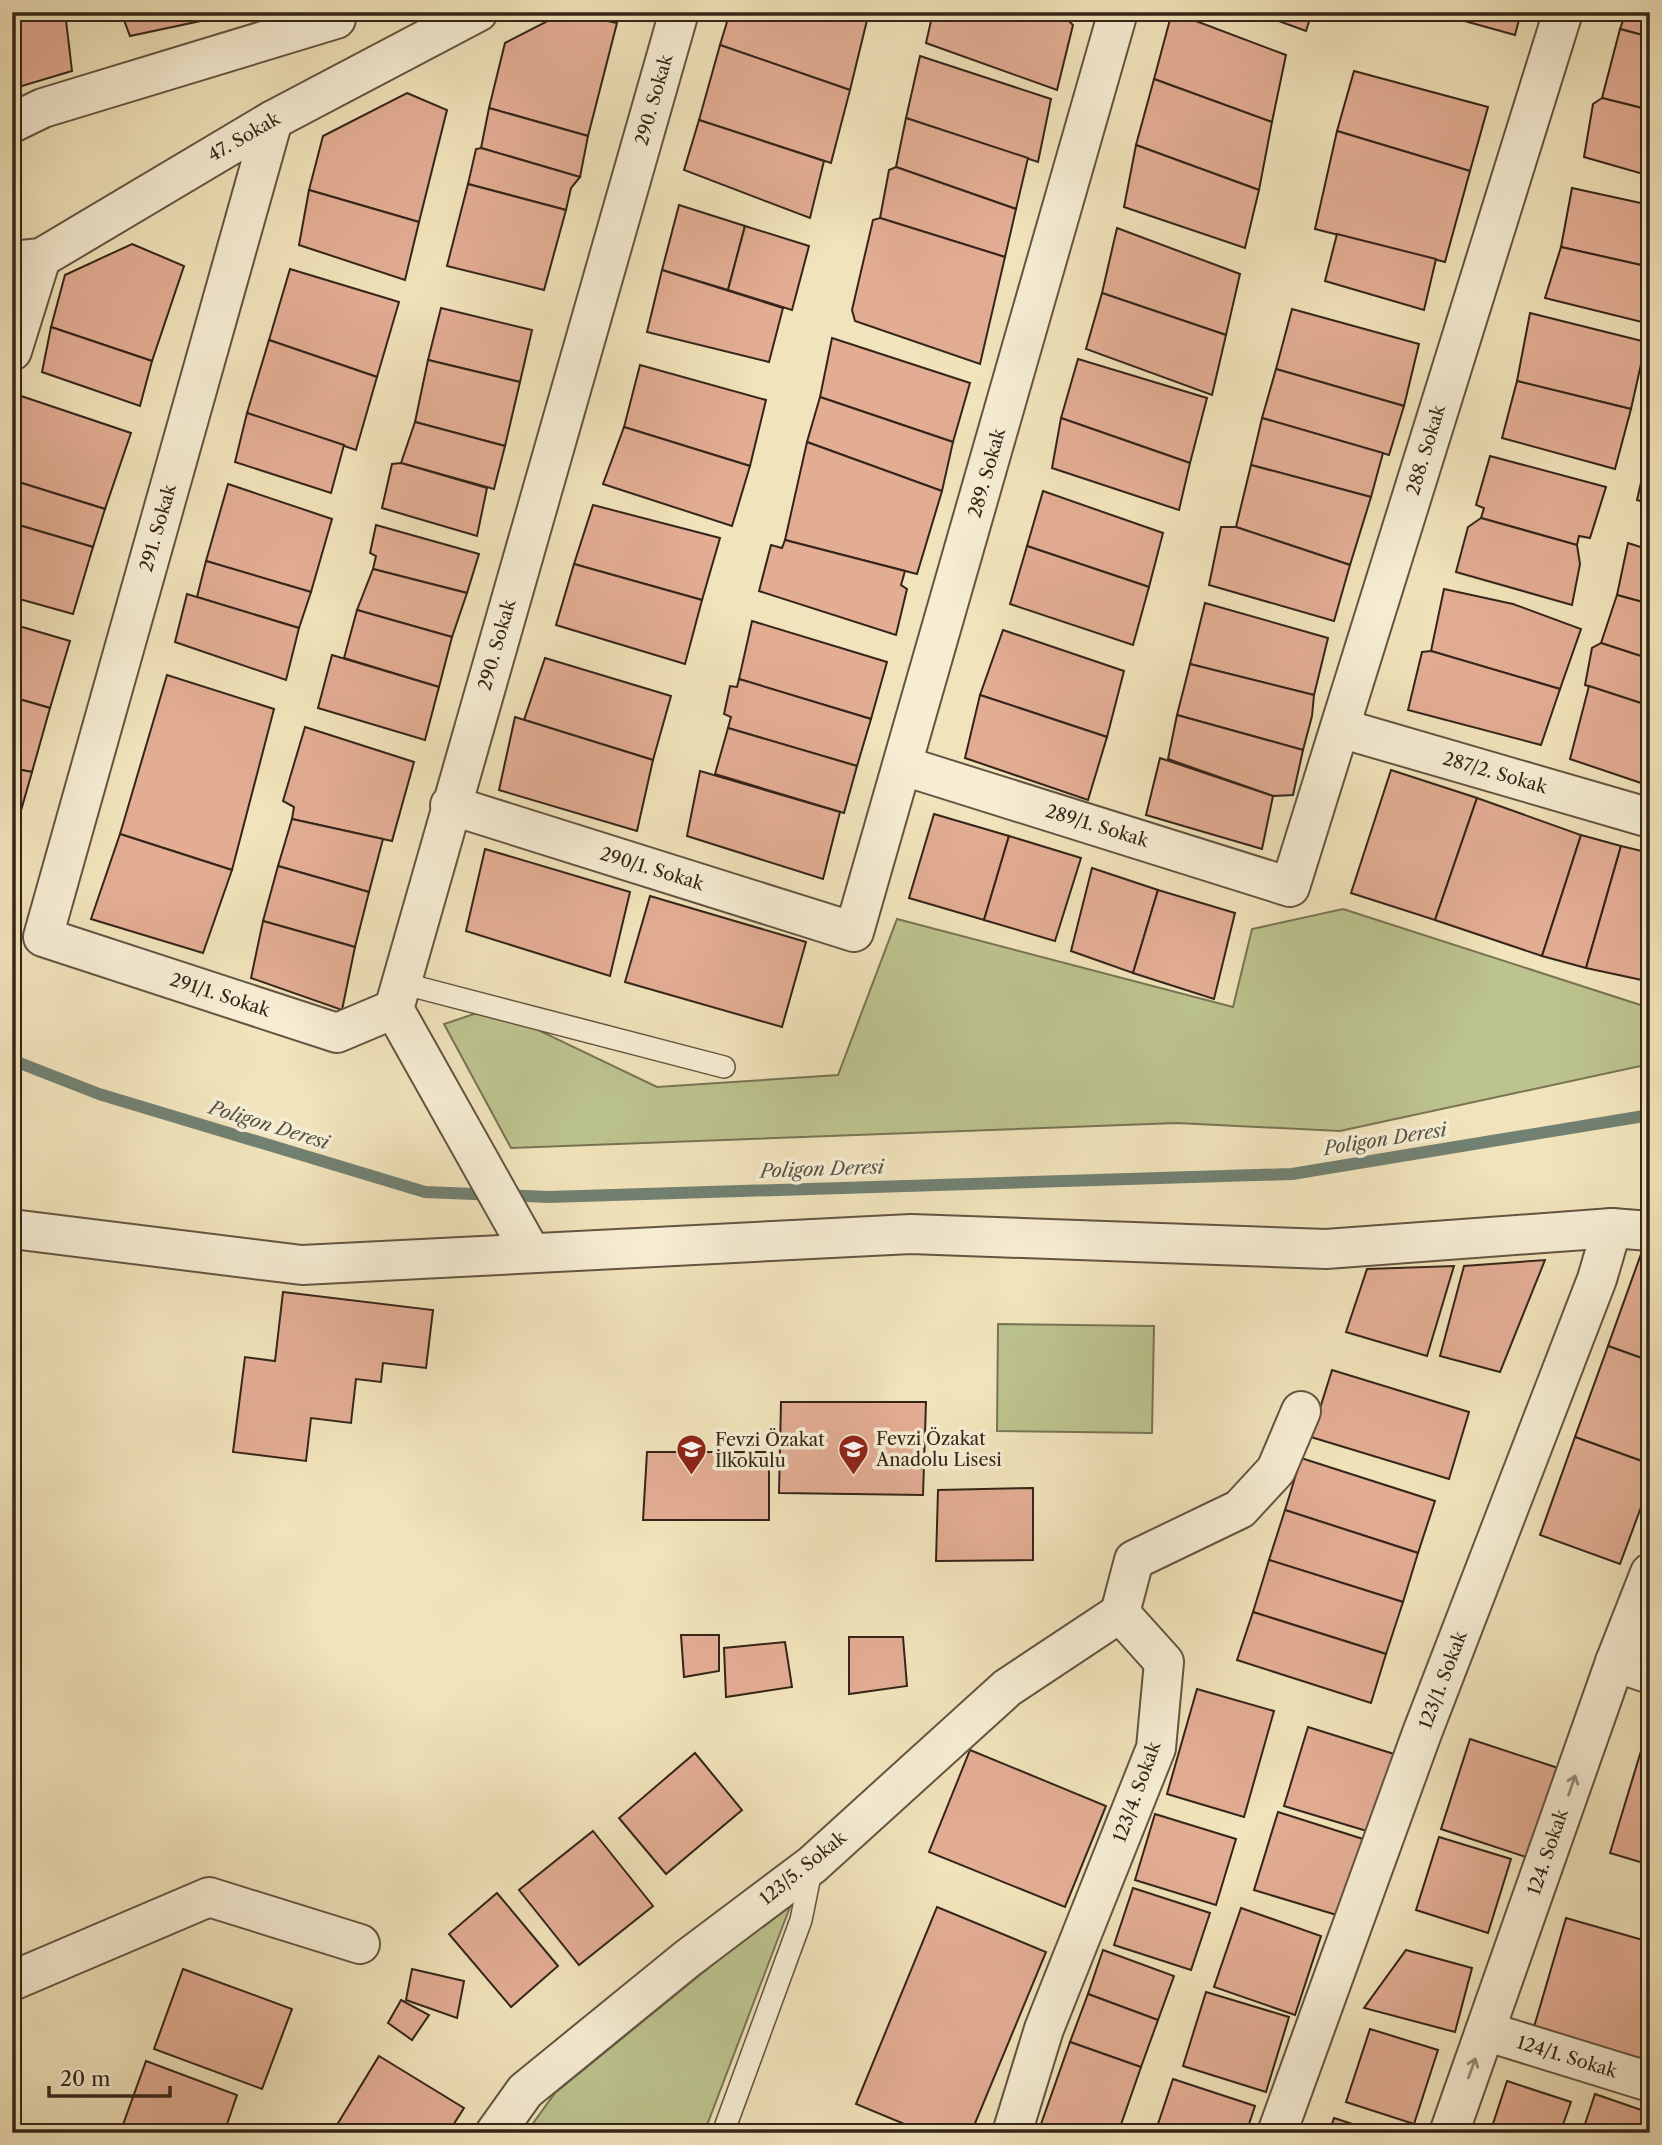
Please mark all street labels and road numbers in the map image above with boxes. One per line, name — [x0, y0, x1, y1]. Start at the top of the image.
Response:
street label: 290. Sokak — [631, 51, 678, 148]
street label: 47. Sokak — [204, 107, 285, 166]
street label: 288. Sokak — [1402, 401, 1451, 498]
street label: 289. Sokak — [964, 424, 1011, 520]
street label: 291. Sokak — [135, 480, 181, 574]
street label: 290. Sokak — [474, 596, 521, 693]
street label: 287/2. Sokak — [1440, 748, 1551, 799]
street label: 289/1. Sokak — [1043, 800, 1153, 853]
street label: 290/1. Sokak — [597, 843, 708, 896]
street label: 291/1. Sokak — [167, 969, 274, 1022]
street label: 123/1. Sokak — [1414, 1627, 1472, 1732]
street label: 123/4. Sokak — [1109, 1737, 1166, 1845]
street label: 124. Sokak — [1523, 1805, 1574, 1898]
street label: 123/5. Sokak — [755, 1825, 852, 1910]
street label: 124/1. Sokak — [1514, 2031, 1621, 2083]

